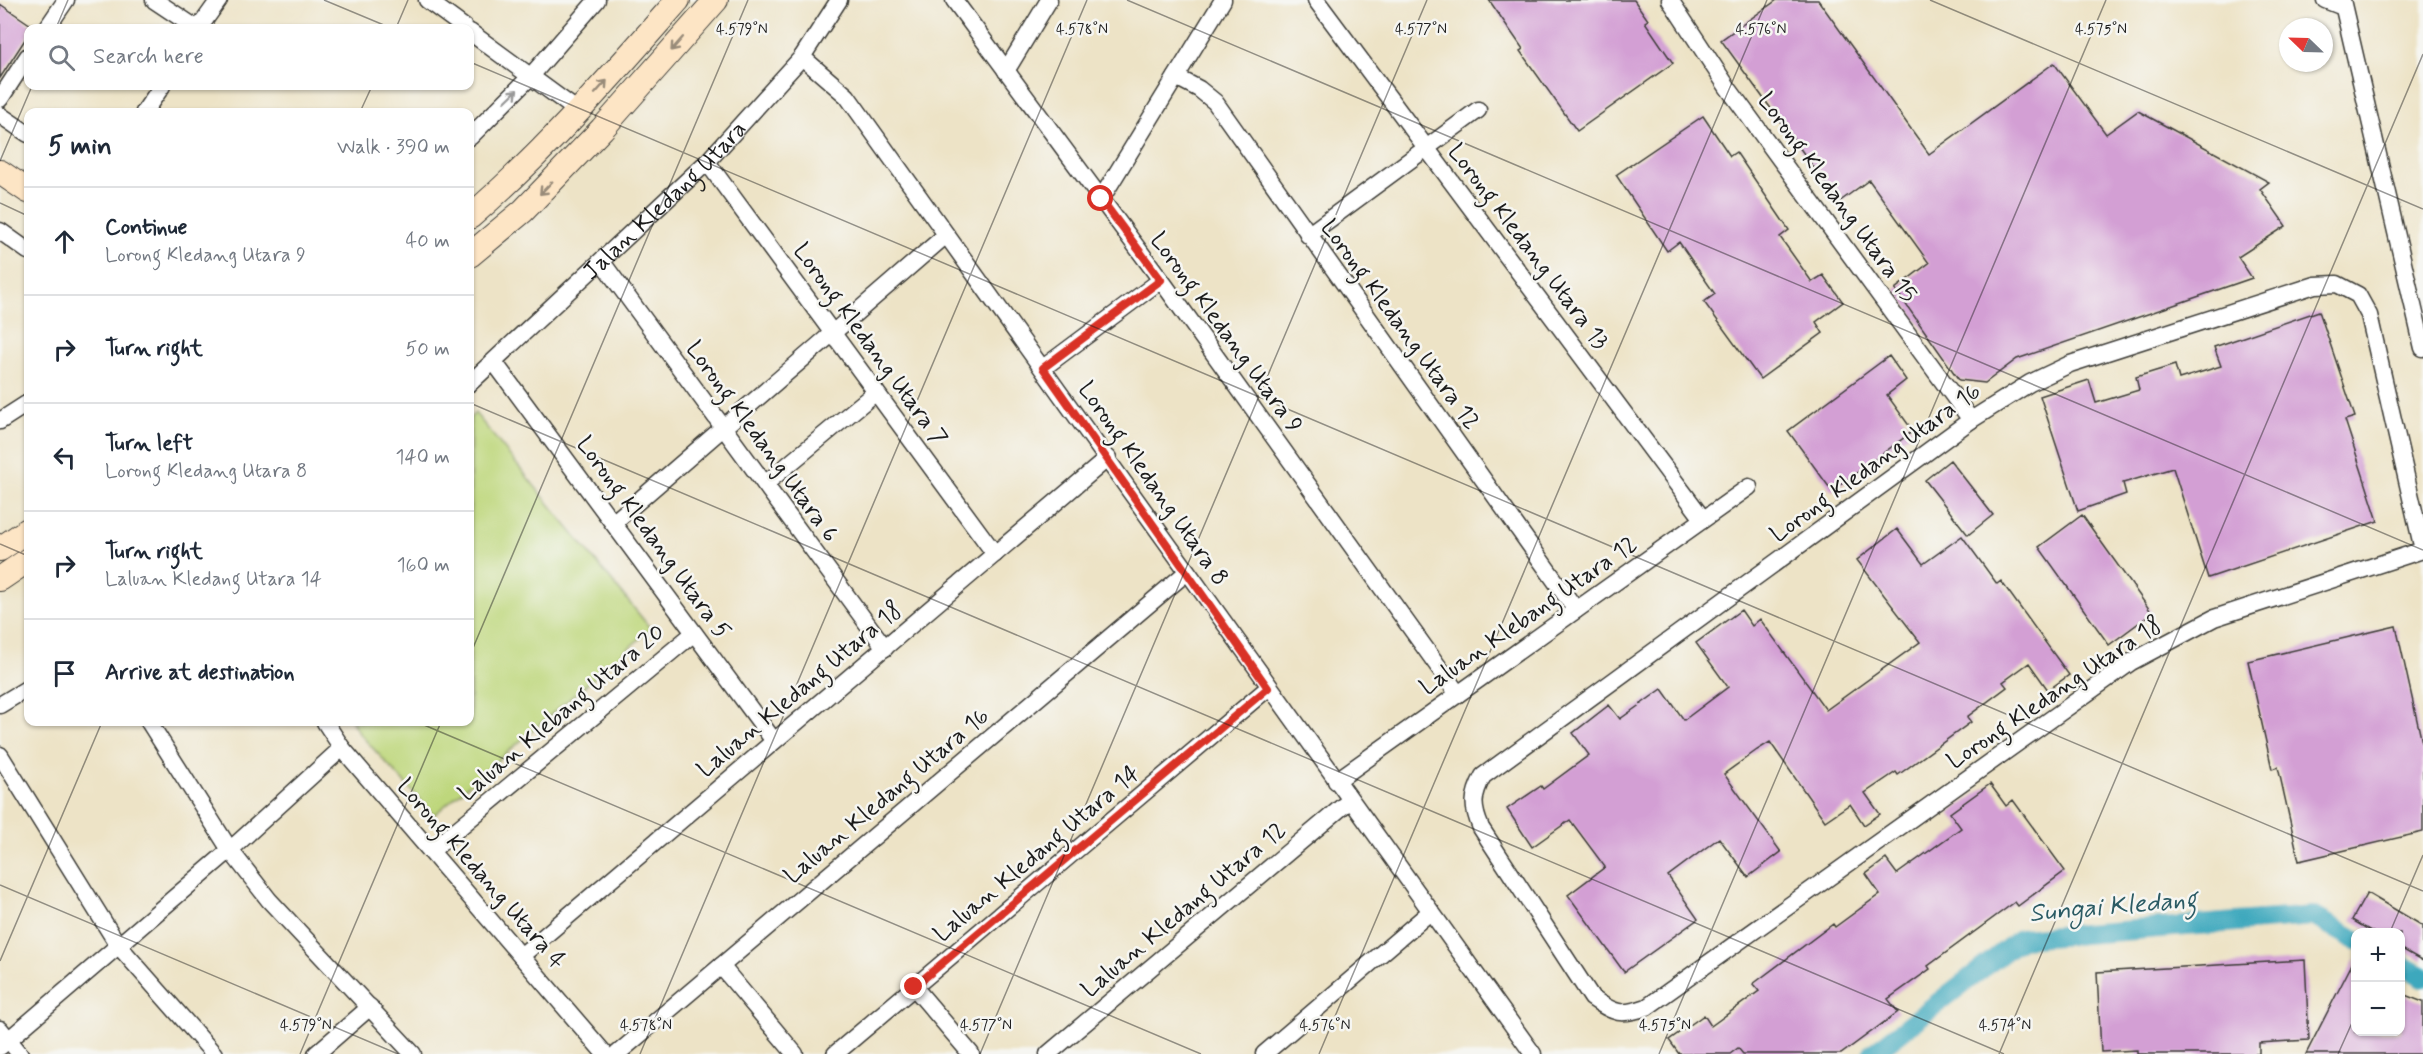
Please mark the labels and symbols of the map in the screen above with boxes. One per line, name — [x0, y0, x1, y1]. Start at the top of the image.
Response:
north arrow — [2279, 18, 2333, 72]
text: 4.579°N — [716, 20, 768, 40]
text: 4.578°N — [1056, 20, 1108, 40]
text: 4.577°N — [1395, 20, 1447, 40]
text: 4.576°N — [1736, 20, 1786, 40]
text: 4.575°N — [2075, 20, 2127, 40]
one-way arrow — [670, 36, 684, 51]
one-way arrow — [594, 80, 608, 95]
street label: Lorong Kledang Utara 15 — [1748, 87, 1924, 311]
one-way arrow — [504, 89, 519, 103]
street label: Jalan Kledang Utara — [576, 115, 754, 287]
street label: Lorong Kledang Utara 13 — [1438, 138, 1615, 358]
one-way arrow — [538, 180, 553, 195]
route start — [1087, 185, 1113, 211]
street label: Lorong Kledang Utara 12 — [1311, 214, 1487, 438]
street label: Lorong Kledang Utara 9 — [1140, 226, 1309, 441]
street label: Lorong Kledang Utara 7 — [783, 237, 954, 454]
street label: Lorong Kledang Utara 6 — [676, 335, 845, 550]
street label: Lorong Kledang Utara 8 — [1068, 376, 1235, 594]
street label: Lorong Kledang Utara 16 — [1764, 376, 1989, 553]
street label: Lorong Kledang Utara 5 — [566, 430, 737, 647]
street label: Laluan Klebang Utara 12 — [1414, 529, 1645, 706]
street label: Laluan Kledang Utara 18 — [691, 595, 911, 788]
street label: Lorong Kledang Utara 18 — [1941, 610, 2170, 779]
street label: Laluan Klebang Utara 20 — [452, 617, 674, 811]
street label: Laluan Kledang Utara 16 — [778, 701, 998, 894]
street label: Laluan Kledang Utara 14 — [927, 759, 1149, 952]
street label: Lorong Kledang Utara 4 — [387, 772, 572, 978]
street label: Laluan Kledang Utara 12 — [1075, 815, 1295, 1007]
water label: Sungai Kledang — [2028, 882, 2202, 934]
route end — [900, 973, 926, 999]
text: 4.579°N — [280, 1016, 332, 1036]
text: 4.578°N — [620, 1016, 672, 1036]
text: 4.577°N — [960, 1016, 1012, 1036]
text: 4.576°N — [1300, 1016, 1350, 1036]
text: 4.575°N — [1639, 1016, 1691, 1036]
text: 4.574°N — [1979, 1016, 2031, 1036]

